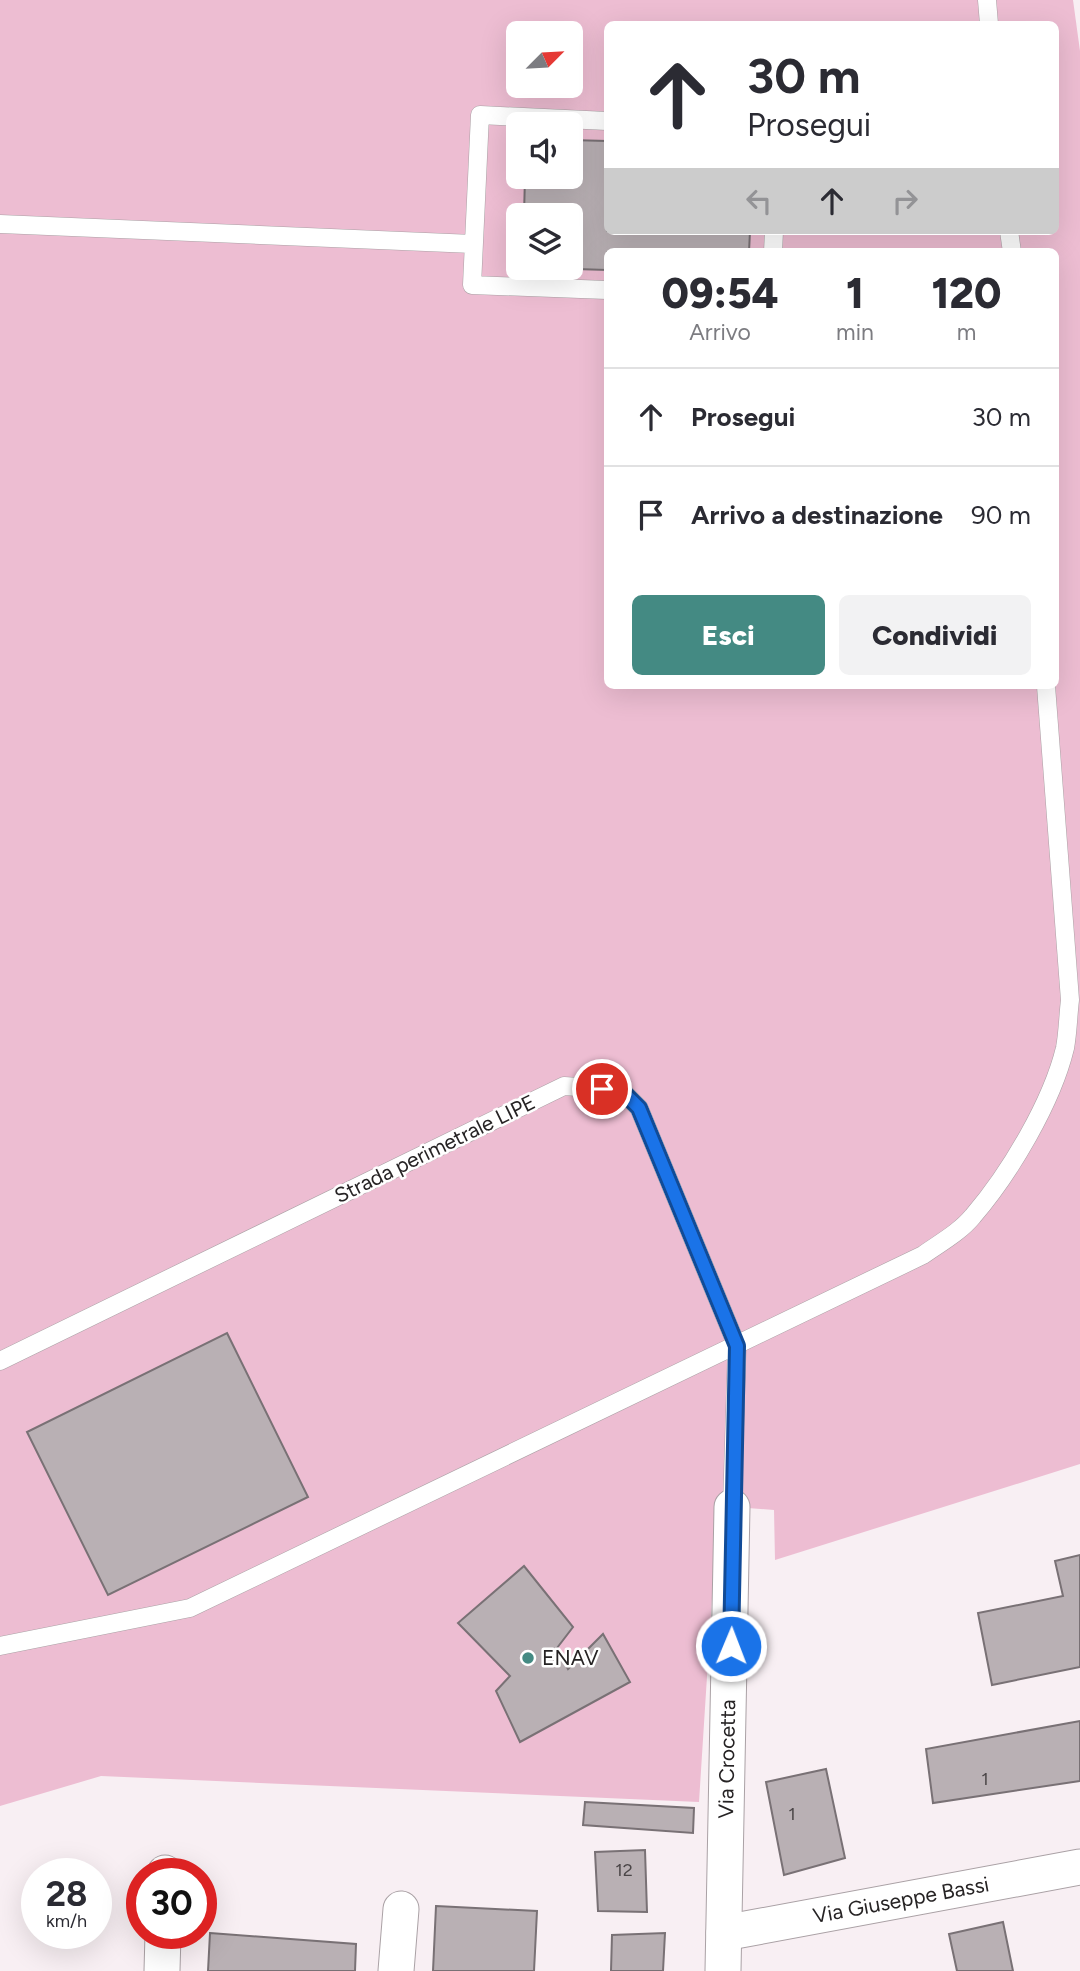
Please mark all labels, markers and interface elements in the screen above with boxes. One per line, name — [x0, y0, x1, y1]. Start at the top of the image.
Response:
north arrow — [506, 21, 583, 98]
map controls — [506, 21, 583, 280]
text: 30 m — [747, 46, 860, 105]
icon: ahead — [632, 49, 723, 140]
text: Prosegui — [747, 106, 871, 144]
button: sound — [506, 112, 583, 189]
icon: left — [740, 182, 778, 220]
icon: ahead — [813, 182, 851, 220]
icon: right — [886, 182, 924, 220]
button: layers — [506, 203, 583, 280]
text: 09:54 — [662, 268, 779, 319]
text: 1 — [846, 268, 864, 319]
text: 120 — [931, 268, 1001, 319]
text: Arrivo — [689, 318, 751, 346]
text: min — [836, 318, 874, 346]
text: m — [957, 318, 976, 346]
icon: ahead — [632, 398, 670, 436]
text: Prosegui — [691, 401, 795, 433]
text: 30 m — [972, 401, 1031, 433]
icon: arrive — [632, 496, 670, 534]
text: Arrivo a destinazione — [691, 499, 943, 531]
text: 90 m — [971, 499, 1031, 531]
button: Esci — [632, 595, 825, 675]
button: Condividi — [839, 595, 1031, 675]
pin — [572, 1059, 632, 1119]
icon: arrive — [583, 1070, 621, 1108]
street label: Strada perimetrale LIPE — [330, 1089, 539, 1208]
position arrow — [694, 1609, 768, 1683]
place label: ENAV — [542, 1645, 599, 1670]
marker: ENAV — [520, 1650, 536, 1666]
street label: Via Crocetta — [713, 1699, 740, 1819]
house number: 1 — [981, 1768, 989, 1790]
house number: 1 — [788, 1803, 796, 1825]
speed limit sign: 30 — [126, 1858, 217, 1949]
house number: 12 — [615, 1859, 633, 1881]
street label: Via Giuseppe Bassi — [811, 1871, 991, 1928]
text: 28 — [46, 1873, 87, 1915]
text: km/h — [46, 1910, 87, 1932]

